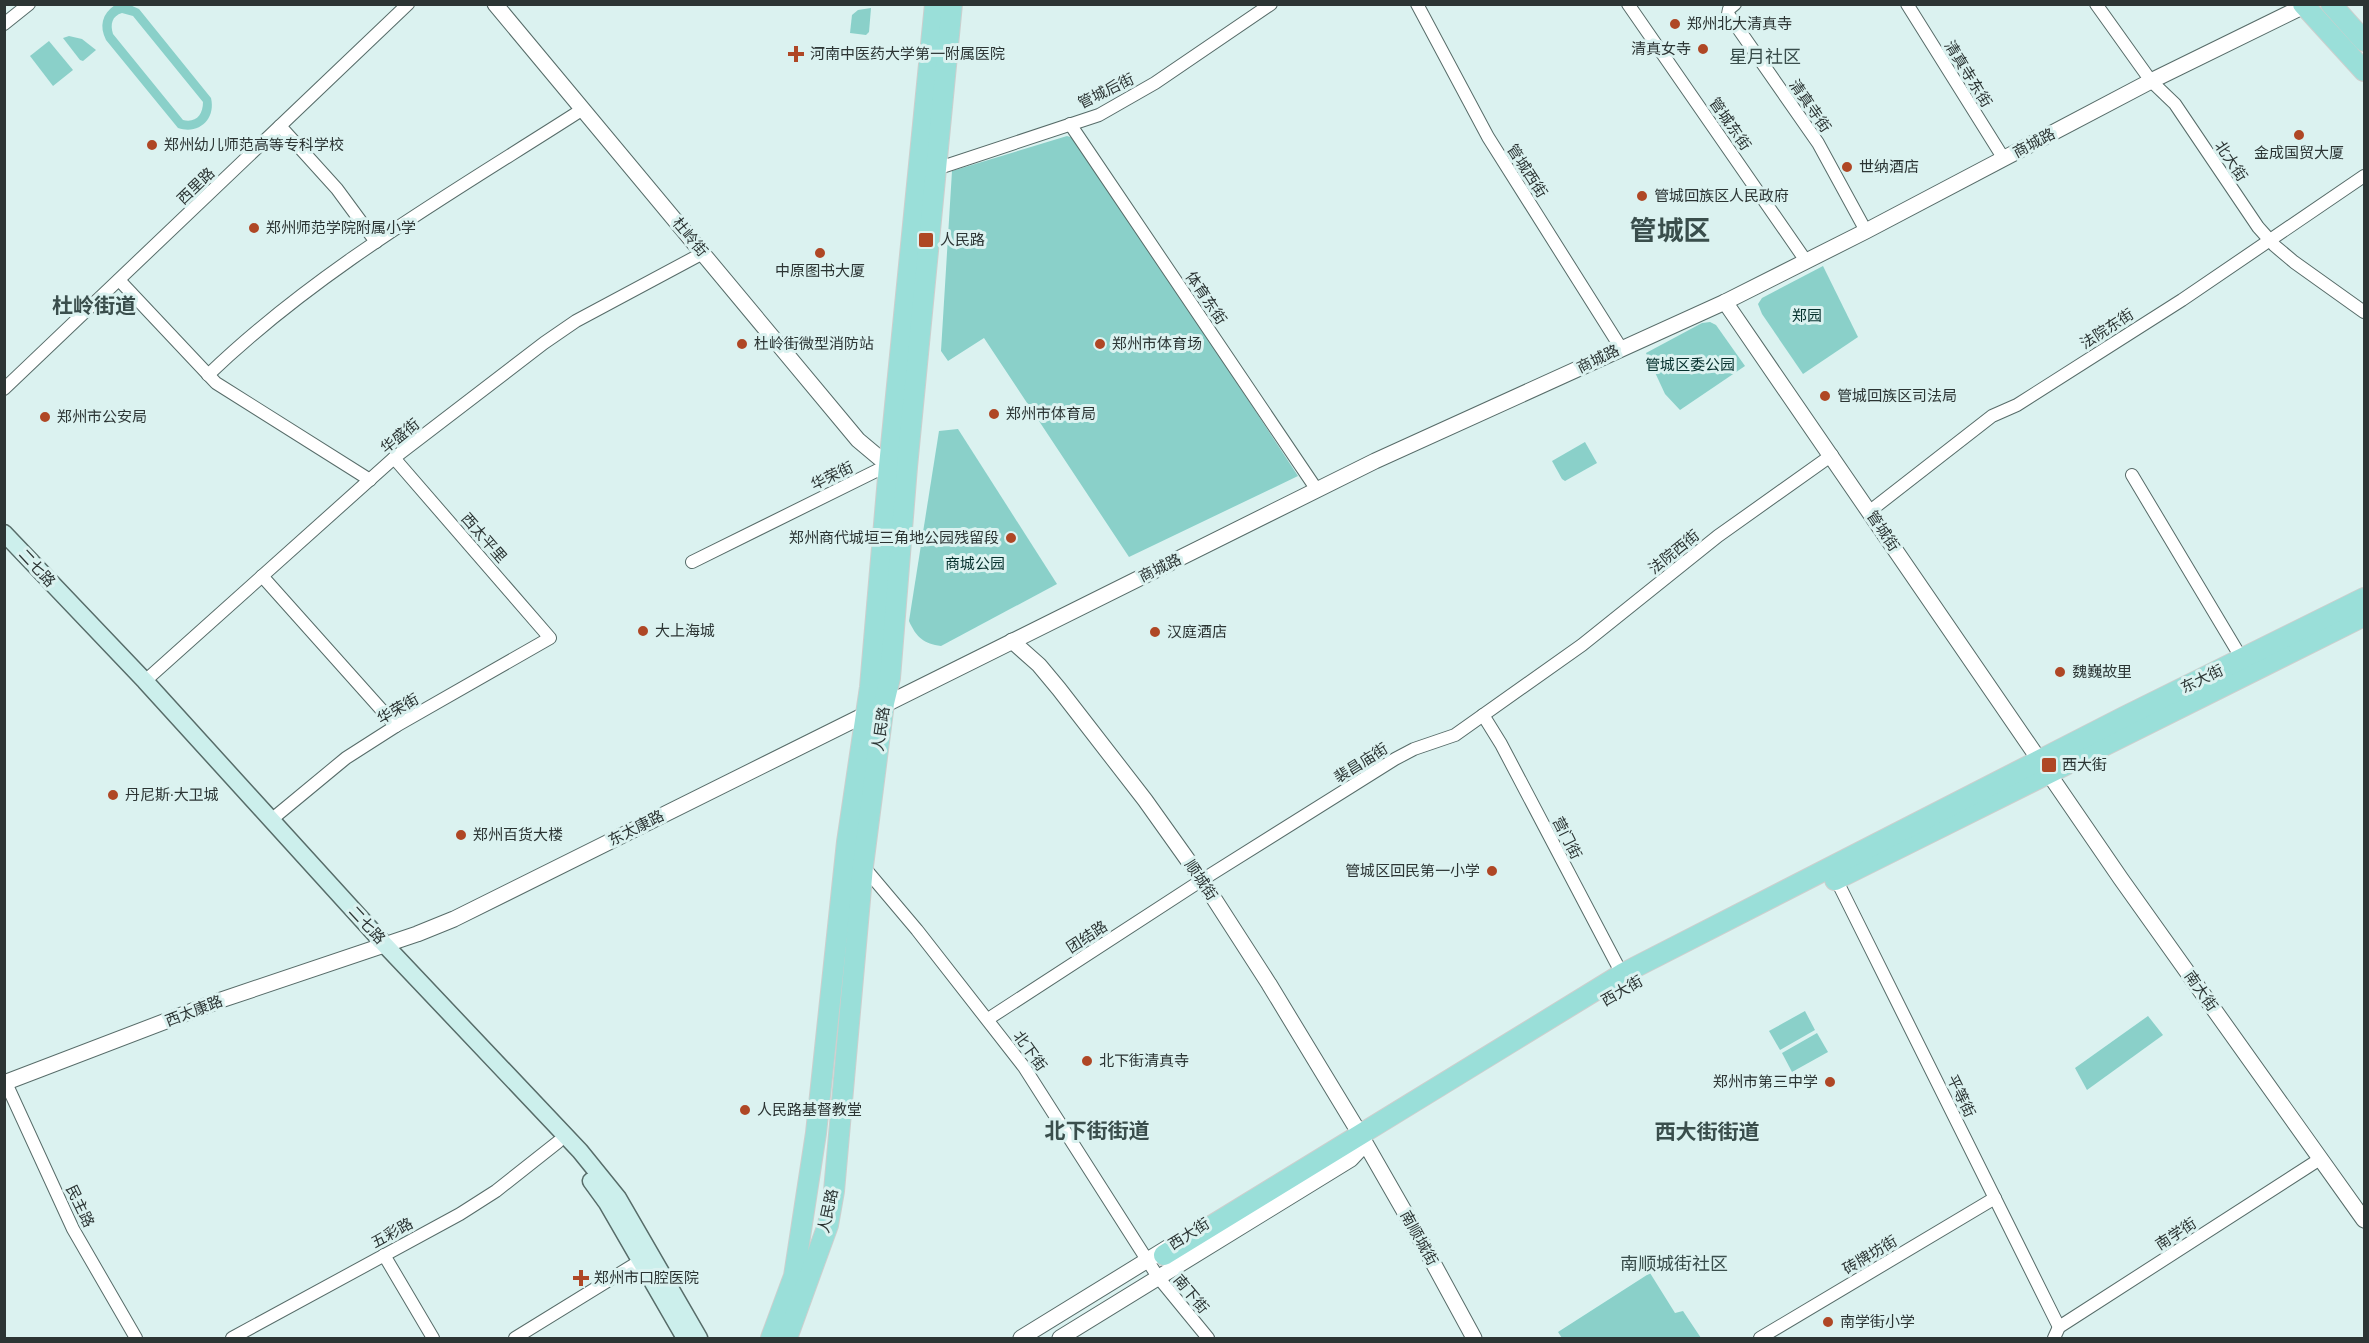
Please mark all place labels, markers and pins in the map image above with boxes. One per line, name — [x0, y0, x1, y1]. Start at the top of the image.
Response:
place label: 郑州北大清真寺 — [1687, 15, 1792, 33]
marker: 郑州北大清真寺 — [1668, 17, 1682, 31]
place label: 清真女寺 — [1631, 40, 1691, 58]
marker: 清真女寺 — [1696, 42, 1710, 56]
marker: 河南中医药大学第一附属医院 — [787, 45, 805, 63]
place label: 河南中医药大学第一附属医院 — [810, 45, 1005, 63]
marker: 金成国贸大厦 — [2292, 128, 2306, 142]
place label: 郑州幼儿师范高等专科学校 — [164, 136, 344, 154]
marker: 郑州幼儿师范高等专科学校 — [145, 138, 159, 152]
place label: 金成国贸大厦 — [2254, 144, 2344, 162]
place label: 世纳酒店 — [1859, 158, 1919, 176]
marker: 世纳酒店 — [1840, 160, 1854, 174]
place label: 管城回族区人民政府 — [1654, 187, 1789, 205]
marker: 管城回族区人民政府 — [1635, 189, 1649, 203]
place label: 郑州师范学院附属小学 — [266, 219, 416, 237]
marker: 郑州师范学院附属小学 — [247, 221, 261, 235]
marker: 人民路 — [917, 231, 935, 249]
place label: 人民路 — [940, 231, 985, 249]
marker: 中原图书大厦 — [813, 246, 827, 260]
place label: 中原图书大厦 — [775, 262, 865, 280]
place label: 杜岭街微型消防站 — [754, 335, 874, 353]
place label: 郑州市体育场 — [1112, 335, 1202, 353]
marker: 杜岭街微型消防站 — [735, 337, 749, 351]
marker: 郑州市体育场 — [1093, 337, 1107, 351]
place label: 管城回族区司法局 — [1837, 387, 1957, 405]
marker: 管城回族区司法局 — [1818, 389, 1832, 403]
place label: 郑州市体育局 — [1006, 405, 1096, 423]
marker: 郑州市体育局 — [987, 407, 1001, 421]
place label: 郑州市公安局 — [57, 408, 147, 426]
marker: 郑州市公安局 — [38, 410, 52, 424]
place label: 郑州商代城垣三角地公园残留段 — [789, 529, 999, 547]
marker: 郑州商代城垣三角地公园残留段 — [1004, 531, 1018, 545]
place label: 大上海城 — [655, 622, 715, 640]
place label: 汉庭酒店 — [1167, 623, 1227, 641]
marker: 大上海城 — [636, 624, 650, 638]
marker: 汉庭酒店 — [1148, 625, 1162, 639]
place label: 魏巍故里 — [2072, 663, 2132, 681]
marker: 魏巍故里 — [2053, 665, 2067, 679]
marker: 西大街 — [2040, 756, 2058, 774]
place label: 西大街 — [2062, 756, 2107, 774]
place label: 丹尼斯·大卫城 — [125, 786, 219, 804]
marker: 丹尼斯·大卫城 — [106, 788, 120, 802]
place label: 郑州百货大楼 — [473, 826, 563, 844]
marker: 郑州百货大楼 — [454, 828, 468, 842]
place label: 管城区回民第一小学 — [1345, 862, 1480, 880]
marker: 管城区回民第一小学 — [1485, 864, 1499, 878]
place label: 北下街清真寺 — [1099, 1052, 1189, 1070]
marker: 北下街清真寺 — [1080, 1054, 1094, 1068]
place label: 郑州市第三中学 — [1713, 1073, 1818, 1091]
marker: 郑州市第三中学 — [1823, 1075, 1837, 1089]
place label: 人民路基督教堂 — [757, 1101, 862, 1119]
marker: 人民路基督教堂 — [738, 1103, 752, 1117]
marker: 郑州市口腔医院 — [572, 1269, 590, 1287]
place label: 郑州市口腔医院 — [594, 1269, 699, 1287]
place label: 南学街小学 — [1840, 1313, 1915, 1331]
marker: 南学街小学 — [1821, 1315, 1835, 1329]

